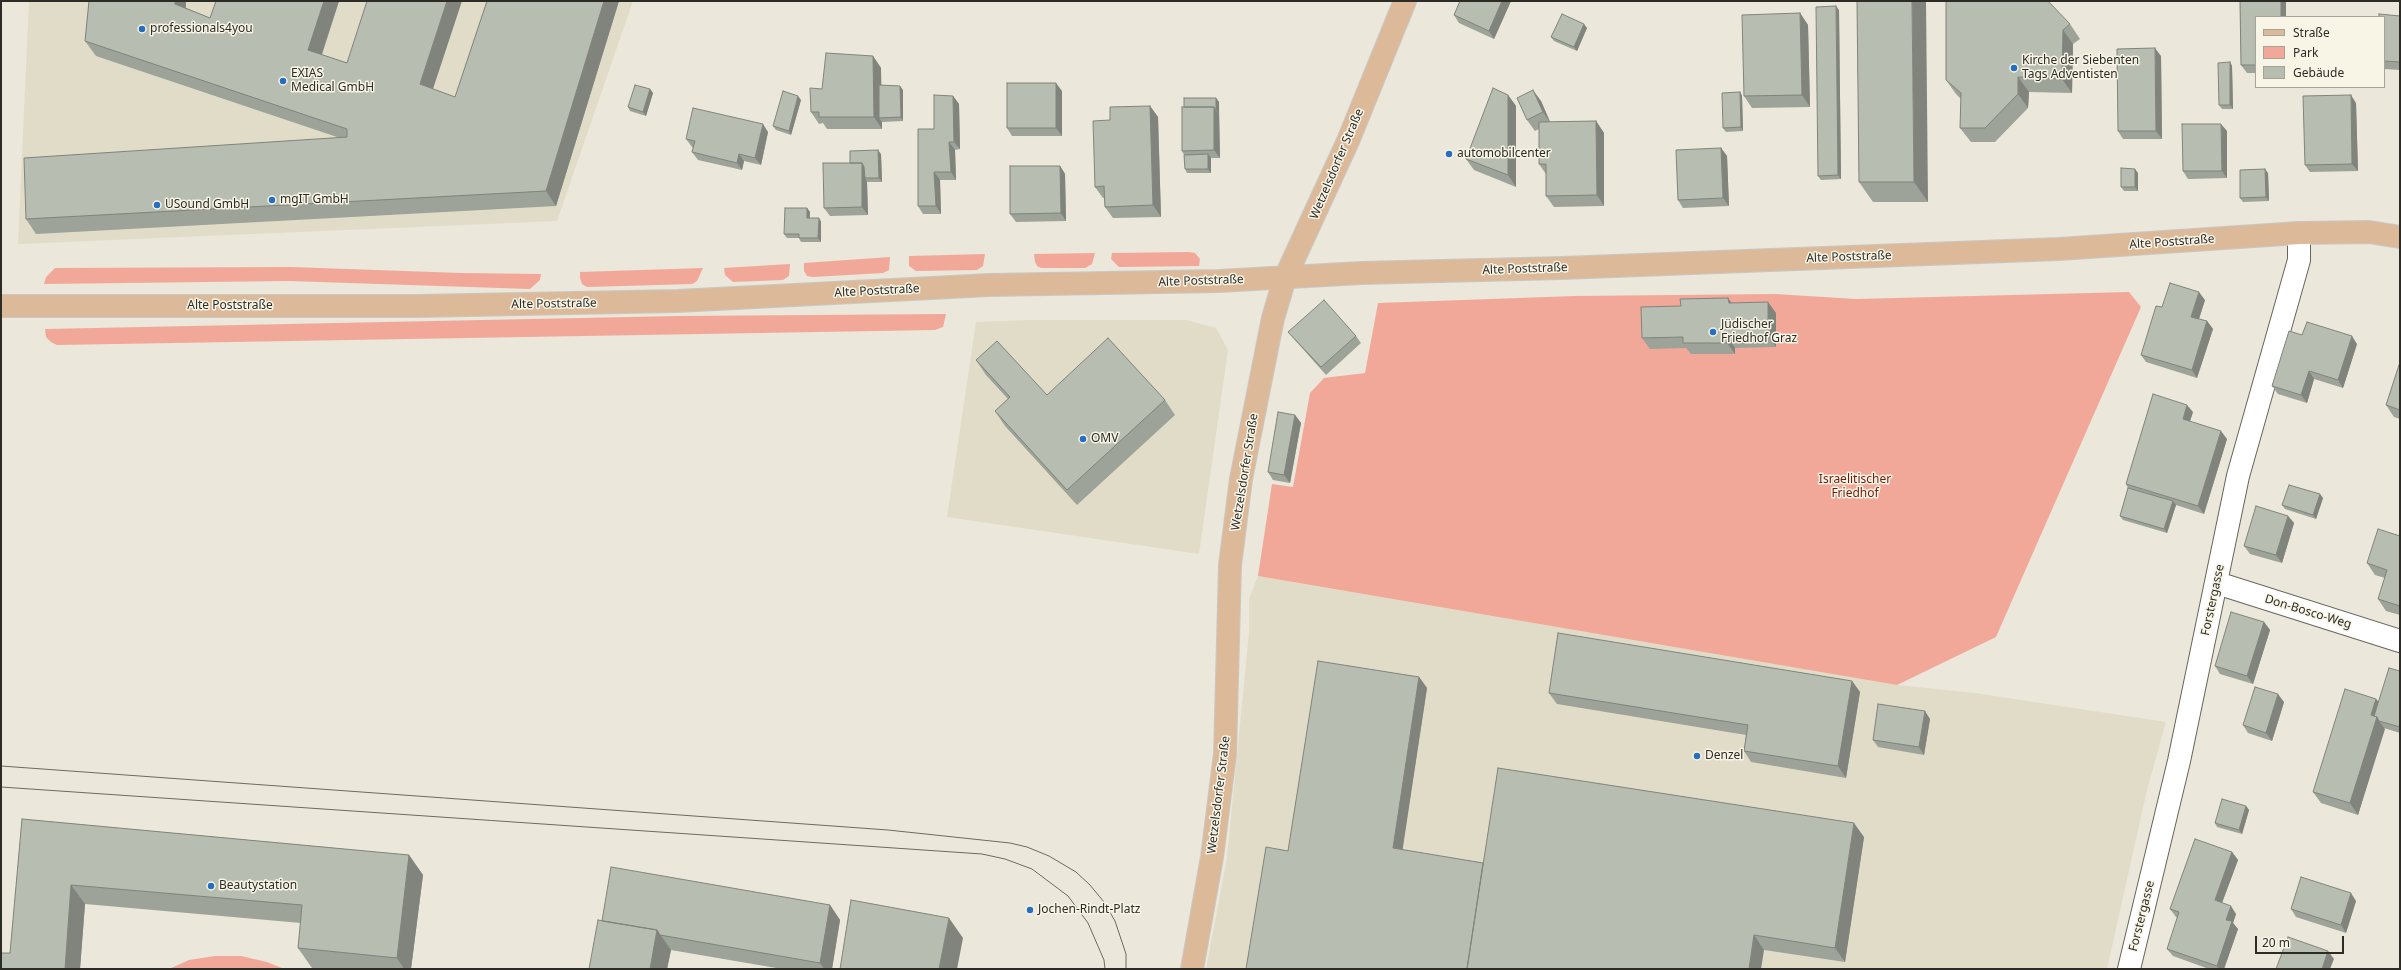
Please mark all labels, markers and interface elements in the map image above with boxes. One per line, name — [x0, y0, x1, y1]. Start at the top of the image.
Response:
legend — [2255, 16, 2385, 88]
place label: professionals4you — [150, 22, 253, 36]
marker: professionals4you — [137, 24, 147, 34]
text: Straße — [2293, 24, 2330, 41]
text: Park — [2293, 44, 2318, 61]
place label: Kirche der Siebenten Tags Adventisten — [2022, 54, 2139, 82]
marker: Kirche der Siebenten Tags Adventisten — [2009, 63, 2019, 73]
text: Gebäude — [2293, 64, 2344, 81]
place label: EXIAS Medical GmbH — [291, 67, 374, 95]
marker: EXIAS Medical GmbH — [278, 76, 288, 86]
street label: Wetzelsdorfer Straße — [1307, 107, 1367, 221]
place label: automobilcenter — [1457, 147, 1551, 161]
marker: automobilcenter — [1444, 149, 1454, 159]
place label: mgIT GmbH — [280, 193, 349, 207]
marker: mgIT GmbH — [267, 195, 277, 205]
place label: USound GmbH — [165, 198, 249, 212]
marker: USound GmbH — [152, 200, 162, 210]
street label: Alte Poststraße — [2129, 232, 2215, 252]
street label: Alte Poststraße — [1806, 248, 1892, 266]
street label: Alte Poststraße — [1482, 260, 1568, 278]
street label: Alte Poststraße — [1158, 272, 1244, 290]
street label: Alte Poststraße — [834, 282, 920, 300]
street label: Alte Poststraße — [511, 296, 597, 312]
street label: Alte Poststraße — [187, 299, 273, 313]
place label: Jüdischer Friedhof Graz — [1721, 318, 1797, 346]
marker: Jüdischer Friedhof Graz — [1708, 327, 1718, 337]
street label: Wetzelsdorfer Straße — [1229, 412, 1261, 532]
place label: OMV — [1091, 432, 1118, 446]
marker: OMV — [1078, 434, 1088, 444]
park label: Israelitischer Friedhof — [1819, 473, 1891, 501]
street label: Forstergasse — [2198, 563, 2228, 637]
street label: Don-Bosco-Weg — [2263, 592, 2353, 632]
street label: Wetzelsdorfer Straße — [1205, 735, 1233, 855]
place label: Denzel — [1705, 749, 1743, 763]
marker: Denzel — [1692, 751, 1702, 761]
place label: Beautystation — [219, 879, 297, 893]
street label: Forstergasse — [2126, 879, 2158, 953]
marker: Beautystation — [206, 881, 216, 891]
place label: Jochen-Rindt-Platz — [1038, 903, 1140, 917]
marker: Jochen-Rindt-Platz — [1025, 905, 1035, 915]
scale bar — [2257, 928, 2346, 954]
text: 20 m — [2262, 934, 2290, 951]

